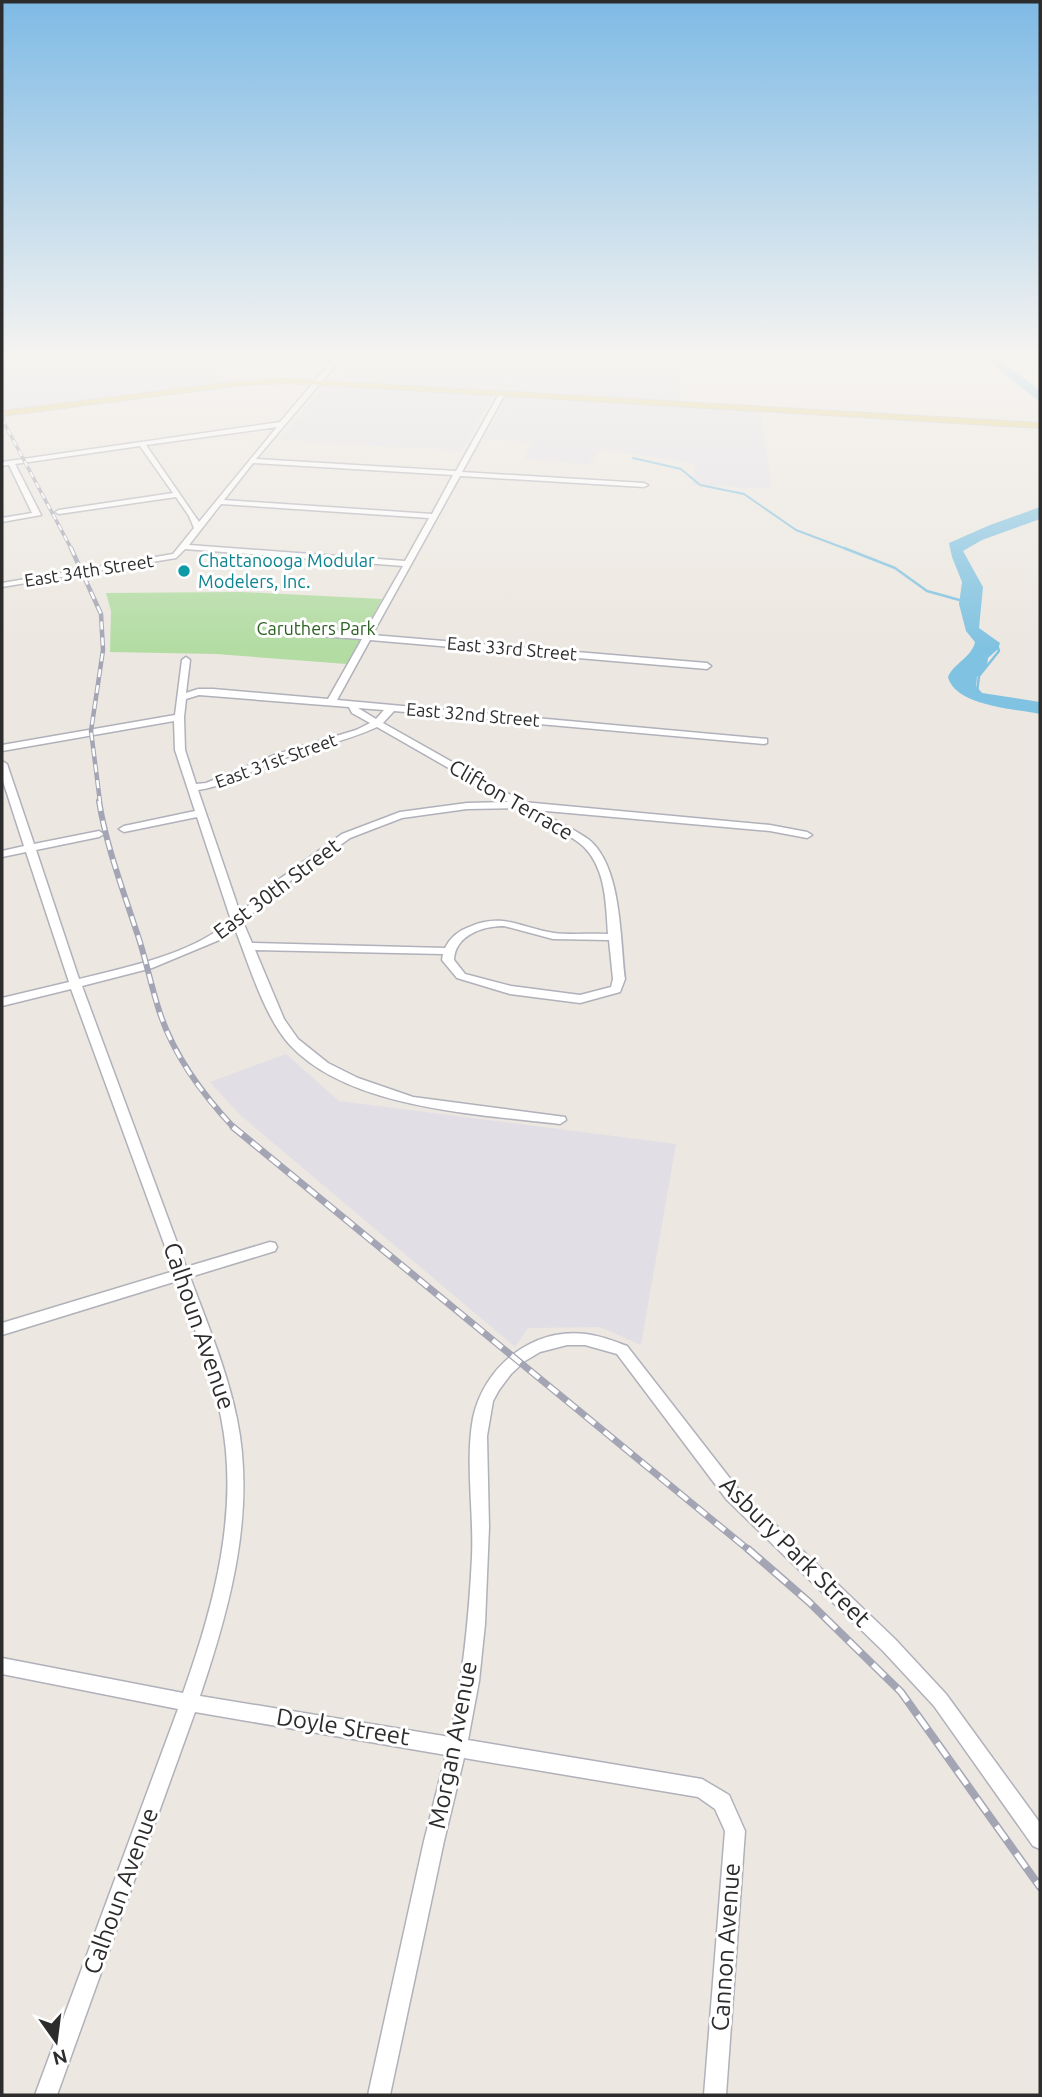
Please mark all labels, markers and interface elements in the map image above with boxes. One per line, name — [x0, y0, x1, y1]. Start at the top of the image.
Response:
street label: East 34th Street — [23, 550, 155, 590]
place label: Chattanooga Modular Modelers, Inc. — [198, 550, 375, 591]
marker: Chattanooga Modular Modelers, Inc. — [176, 563, 192, 579]
park label: Caruthers Park — [256, 618, 376, 638]
street label: East 33rd Street — [446, 632, 578, 664]
street label: East 32nd Street — [406, 698, 541, 730]
street label: East 31st Street — [212, 729, 339, 791]
street label: Clifton Terrace — [445, 754, 578, 844]
street label: East 30th Street — [208, 833, 344, 944]
street label: Calhoun Avenue — [158, 1239, 241, 1413]
street label: Asbury Park Street — [715, 1471, 876, 1633]
street label: Morgan Avenue — [423, 1659, 482, 1831]
street label: Doyle Street — [275, 1703, 412, 1750]
street label: Calhoun Avenue — [78, 1804, 163, 1978]
street label: Cannon Avenue — [706, 1862, 745, 2032]
north arrow — [21, 2006, 91, 2076]
text: N — [51, 2045, 70, 2070]

